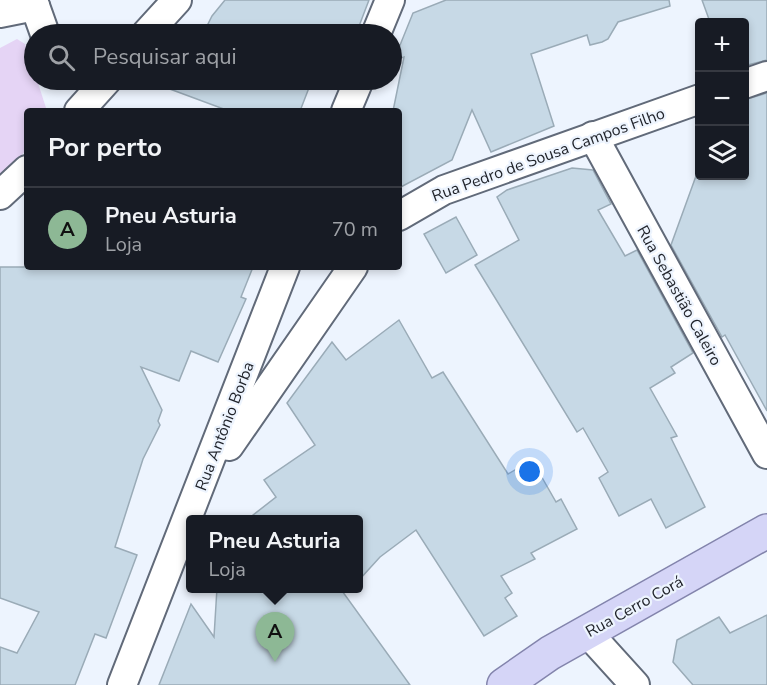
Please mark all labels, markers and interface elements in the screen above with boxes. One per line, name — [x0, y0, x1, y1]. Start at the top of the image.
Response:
map controls — [695, 18, 749, 180]
button: + — [695, 18, 749, 72]
search box — [24, 24, 402, 90]
icon: search — [45, 41, 78, 74]
text: Pesquisar aqui — [93, 42, 237, 72]
button: − — [695, 72, 749, 126]
street label: Rua Pedro de Sousa Campos Filho — [429, 102, 668, 207]
button: layers — [695, 126, 749, 180]
text: Por perto — [48, 130, 162, 165]
text: Pneu Asturia — [105, 201, 237, 231]
text: A — [60, 216, 75, 243]
text: 70 m — [332, 216, 378, 243]
street label: Rua Sebastião Caleiro — [631, 221, 727, 370]
text: Loja — [105, 231, 142, 258]
street label: Rua Antônio Borba — [190, 359, 260, 494]
your location — [515, 457, 544, 486]
popup — [186, 515, 363, 593]
text: Pneu Asturia — [209, 526, 340, 556]
text: Loja — [209, 556, 246, 583]
street label: Rua Cerro Corá — [582, 571, 687, 643]
pin: A — [256, 612, 294, 662]

